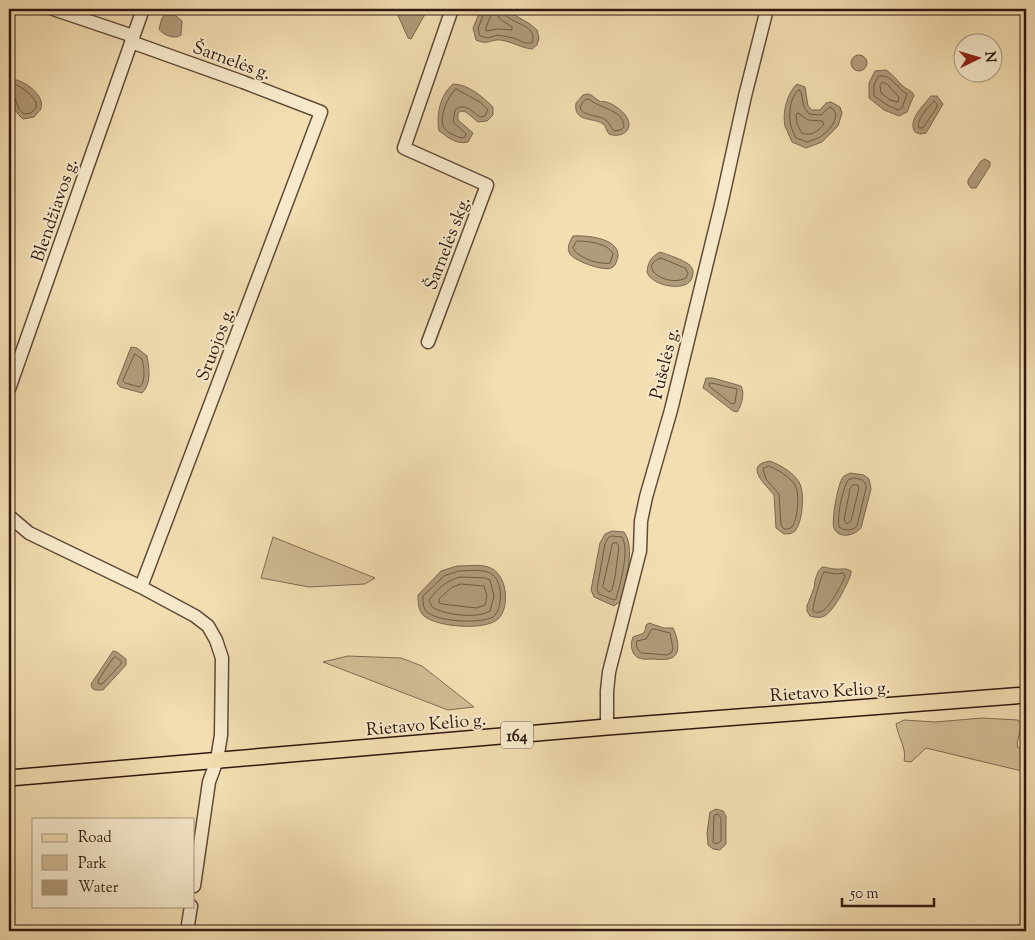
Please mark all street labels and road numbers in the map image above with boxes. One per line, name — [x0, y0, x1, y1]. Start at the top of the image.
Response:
street label: Šarnelės g. — [188, 36, 274, 88]
street label: Blendžiavos g. — [26, 155, 86, 266]
street label: Šarnelės skg. — [419, 193, 479, 294]
street label: Sruojos g. — [191, 304, 243, 385]
street label: Pušelės g. — [644, 325, 687, 402]
street label: Rietavo Kelio g. — [769, 676, 891, 710]
street label: Rietavo Kelio g. — [365, 708, 487, 744]
road number: 164 — [501, 722, 533, 748]

